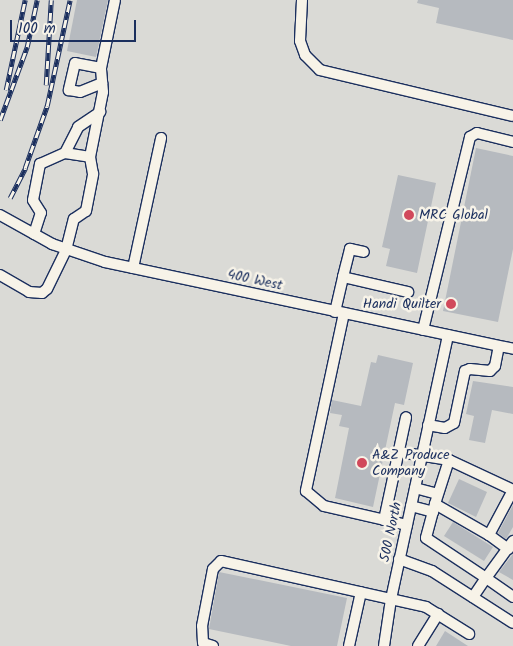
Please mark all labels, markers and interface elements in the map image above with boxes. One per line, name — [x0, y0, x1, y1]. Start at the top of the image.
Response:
scale bar — [12, 10, 139, 42]
text: 100 m — [18, 17, 56, 41]
place label: MRC Global — [419, 207, 488, 223]
marker: MRC Global — [403, 209, 415, 221]
street label: 400 West — [226, 266, 284, 294]
place label: Handi Quilter — [363, 296, 441, 312]
marker: Handi Quilter — [445, 298, 457, 310]
place label: A&Z Produce Company — [372, 447, 449, 480]
marker: A&Z Produce Company — [356, 457, 368, 469]
street label: 500 North — [376, 501, 406, 563]

